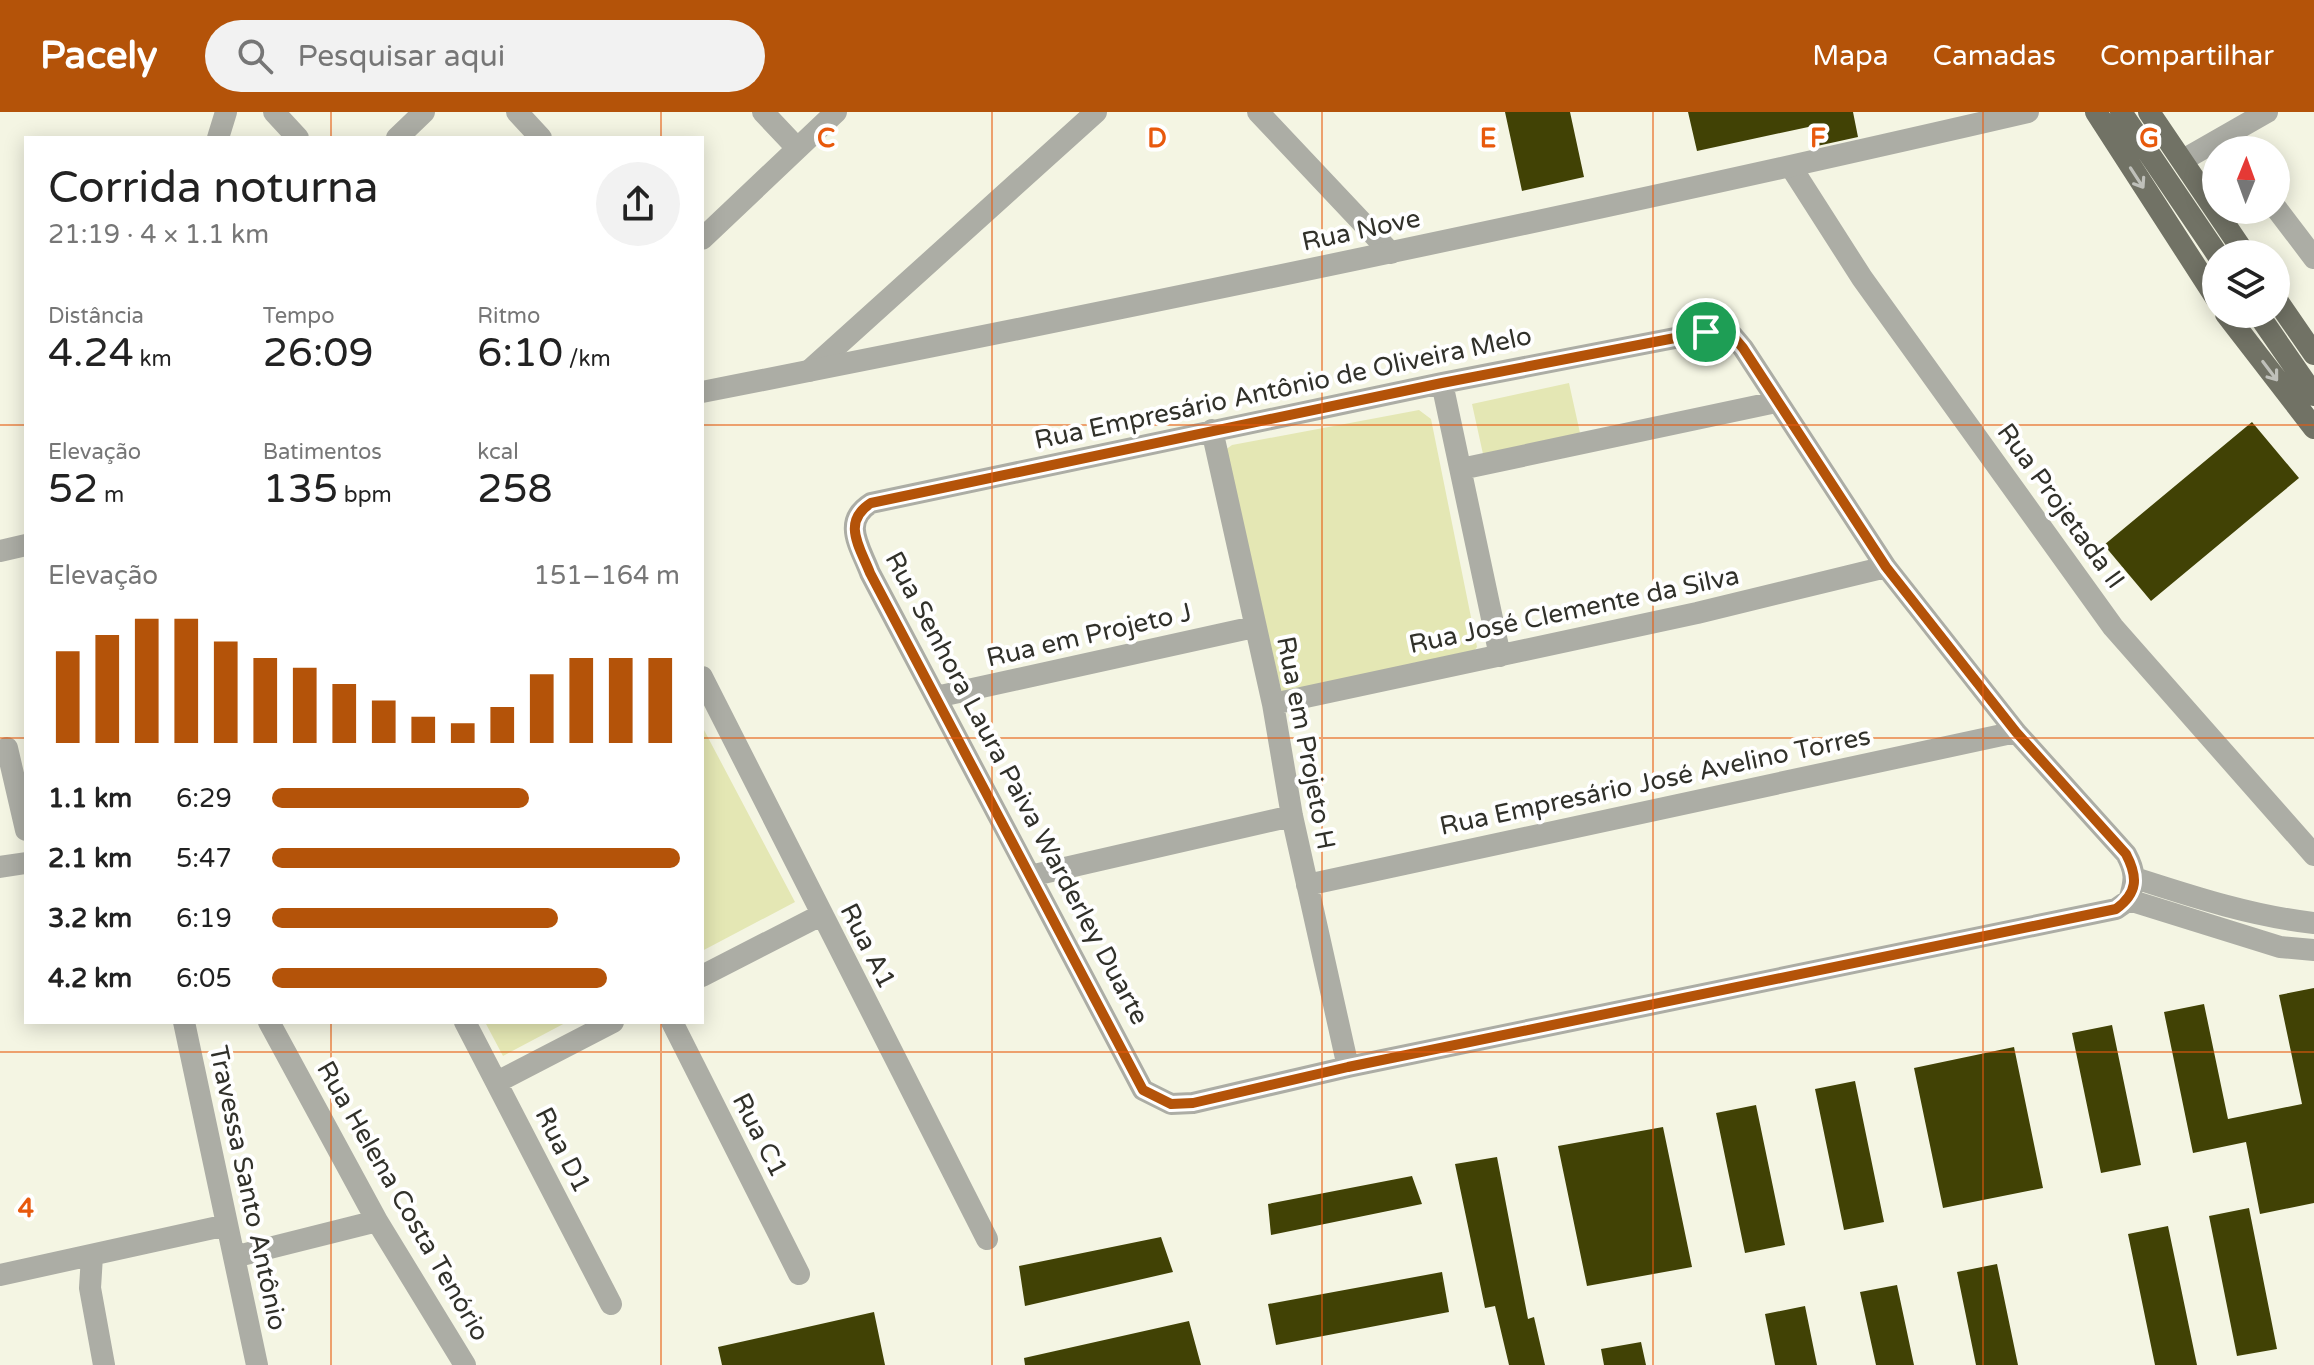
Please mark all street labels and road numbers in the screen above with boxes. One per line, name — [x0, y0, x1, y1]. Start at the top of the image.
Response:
street label: Rua Nove — [1299, 202, 1423, 258]
street label: Rua Empresário Antônio de Oliveira Melo — [1032, 320, 1534, 456]
street label: Rua Projetada II — [1991, 417, 2131, 595]
street label: Rua Senhora Laura Paiva Warderley Duarte — [879, 546, 1155, 1030]
street label: Rua José Clemente da Silva — [1406, 560, 1742, 660]
street label: Rua em Projeto J — [983, 596, 1195, 674]
street label: Rua em Projeto H — [1270, 634, 1342, 852]
street label: Rua Empresário José Avelino Torres — [1437, 720, 1873, 842]
street label: Rua A1 — [833, 898, 903, 994]
street label: Travessa Santo Antônio — [203, 1043, 293, 1333]
street label: Rua Helena Costa Tenório — [310, 1056, 496, 1346]
street label: Rua C1 — [726, 1088, 794, 1182]
street label: Rua D1 — [528, 1102, 598, 1198]

